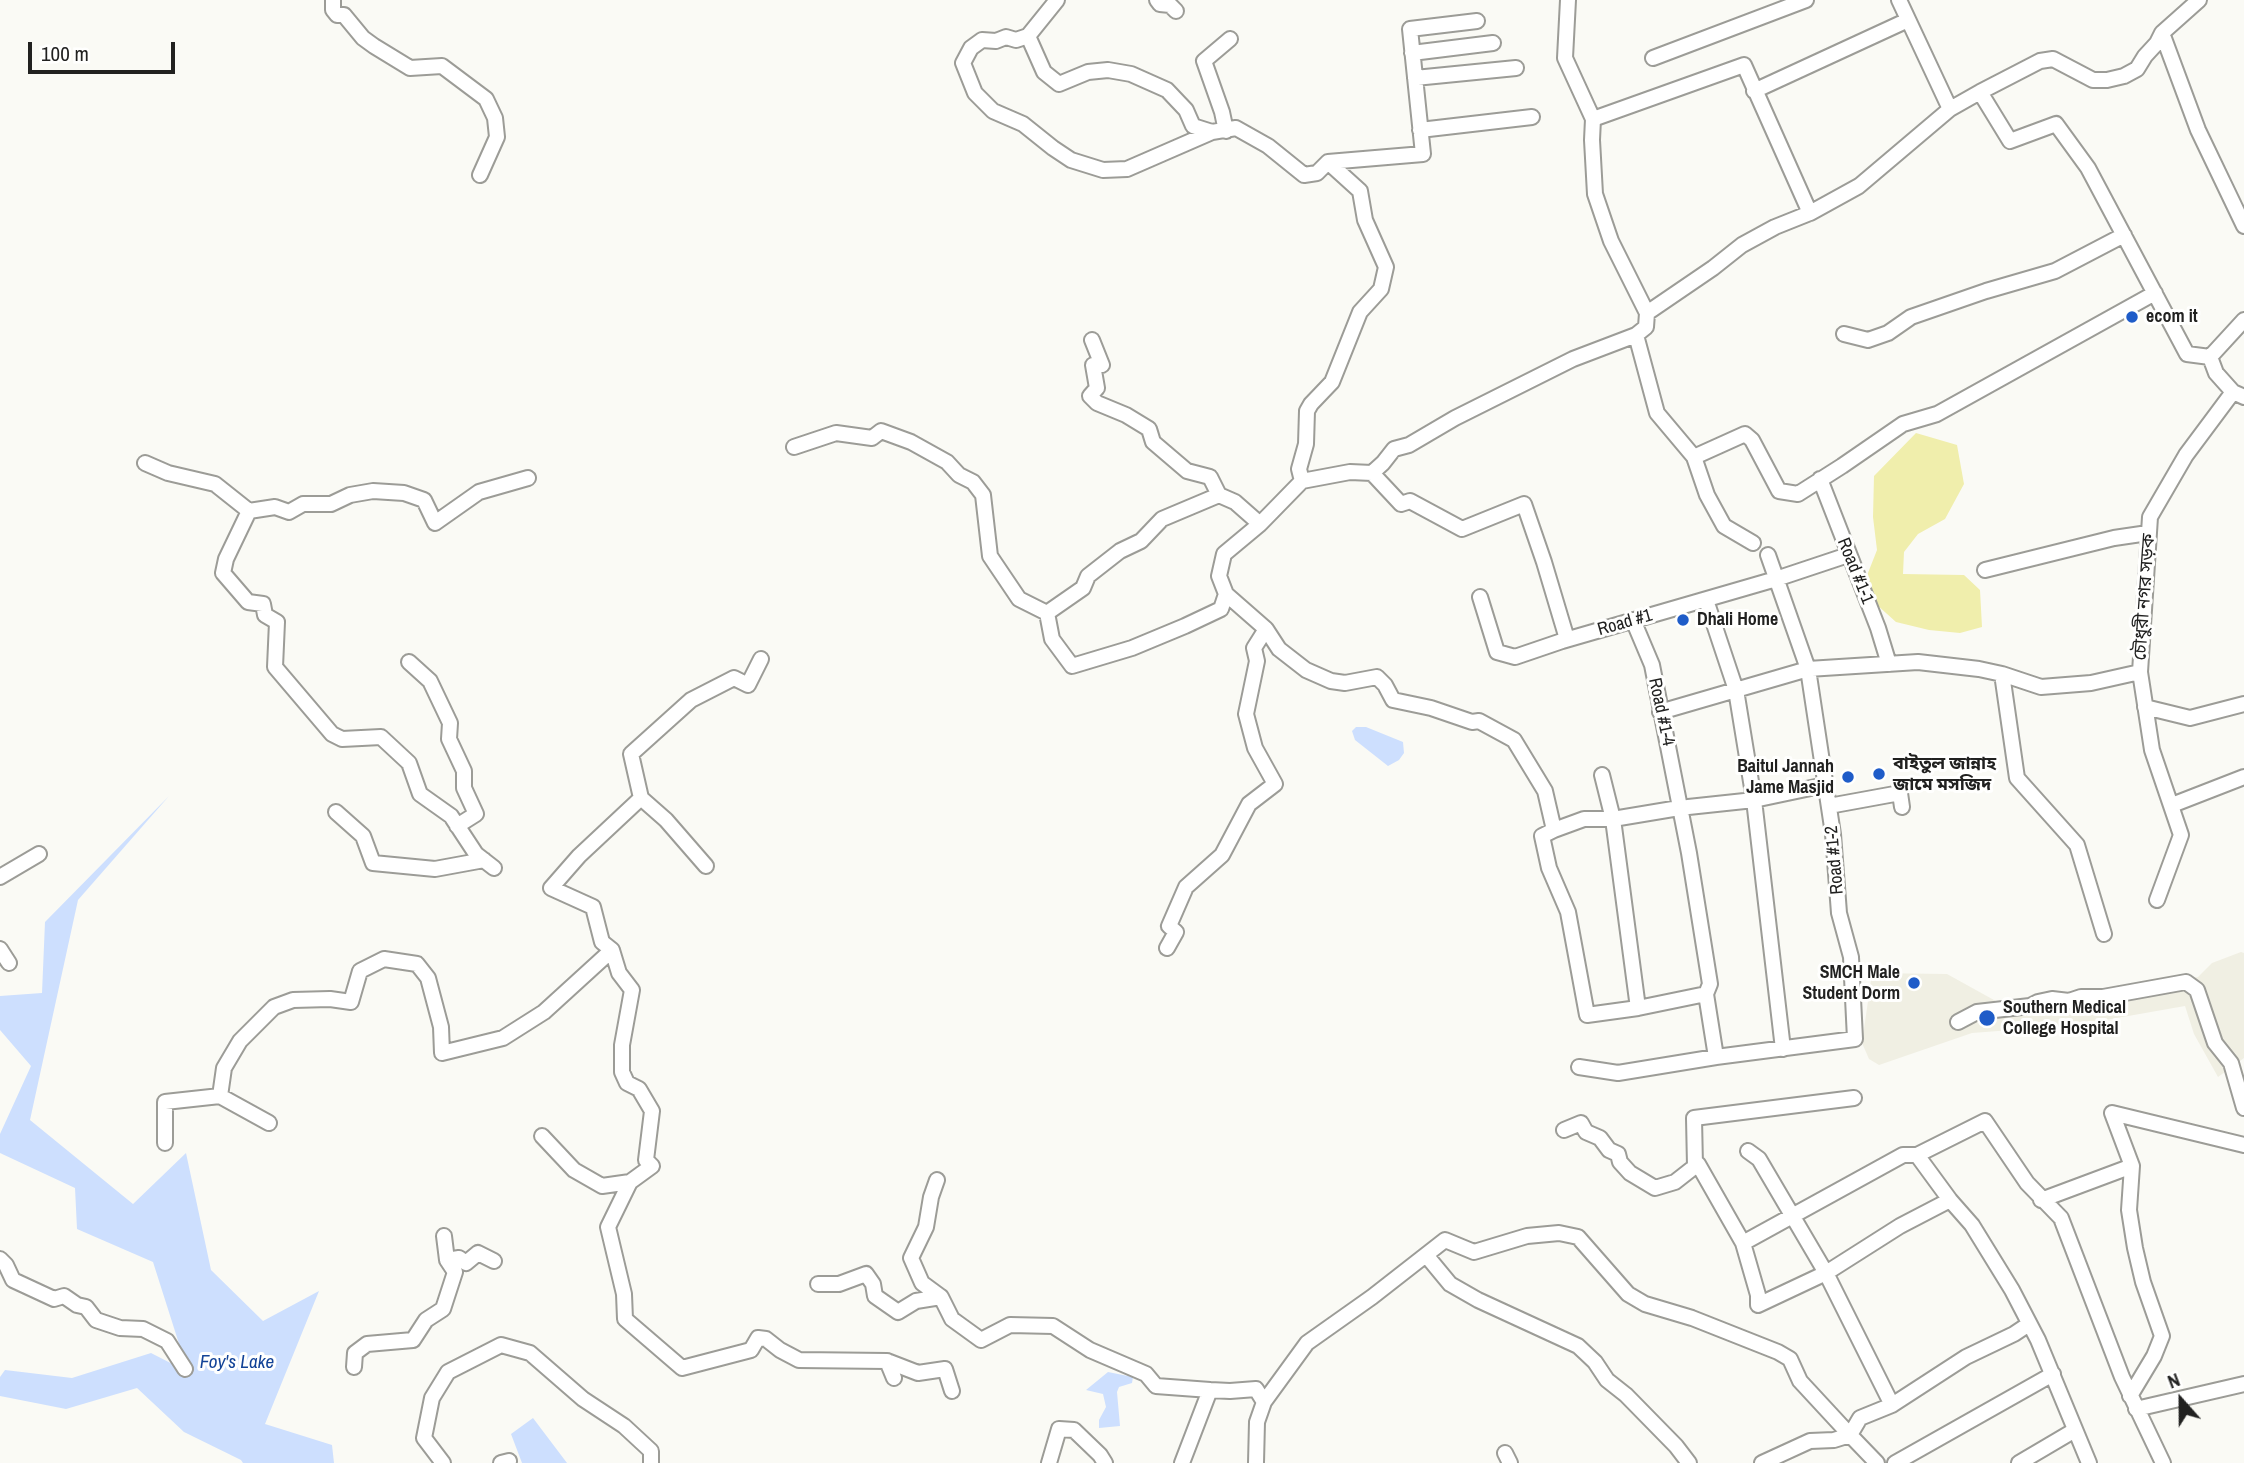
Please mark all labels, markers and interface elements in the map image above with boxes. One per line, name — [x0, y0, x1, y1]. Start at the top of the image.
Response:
scale bar — [32, 28, 178, 72]
text: 100 m — [41, 39, 89, 68]
place label: ecom it — [2146, 306, 2198, 328]
marker: ecom it — [2124, 309, 2140, 325]
street label: চৌধুরী নগর সড়ক — [2130, 533, 2160, 661]
street label: Road #1-1 — [1832, 535, 1878, 607]
street label: Road #1 — [1595, 605, 1655, 641]
place label: Dhali Home — [1697, 609, 1778, 631]
marker: Dhali Home — [1675, 612, 1691, 628]
street label: Road #1-4 — [1643, 676, 1679, 748]
place label: বাইতুল জান্নাহ জামে মসজিদ — [1893, 753, 1996, 796]
place label: Baitul Jannah Jame Masjid — [1737, 756, 1834, 798]
marker: বাইতুল জান্নাহ জামে মসজিদ — [1871, 766, 1887, 782]
marker: Baitul Jannah Jame Masjid — [1840, 769, 1856, 785]
street label: Road #1-2 — [1821, 825, 1849, 895]
place label: SMCH Male Student Dorm — [1802, 962, 1900, 1004]
marker: SMCH Male Student Dorm — [1906, 975, 1922, 991]
place label: Southern Medical College Hospital — [2003, 997, 2126, 1040]
marker: Southern Medical College Hospital — [1977, 1008, 1997, 1028]
water label: Foy's Lake — [200, 1352, 274, 1374]
north arrow — [2146, 1365, 2216, 1435]
text: N — [2164, 1366, 2183, 1395]

